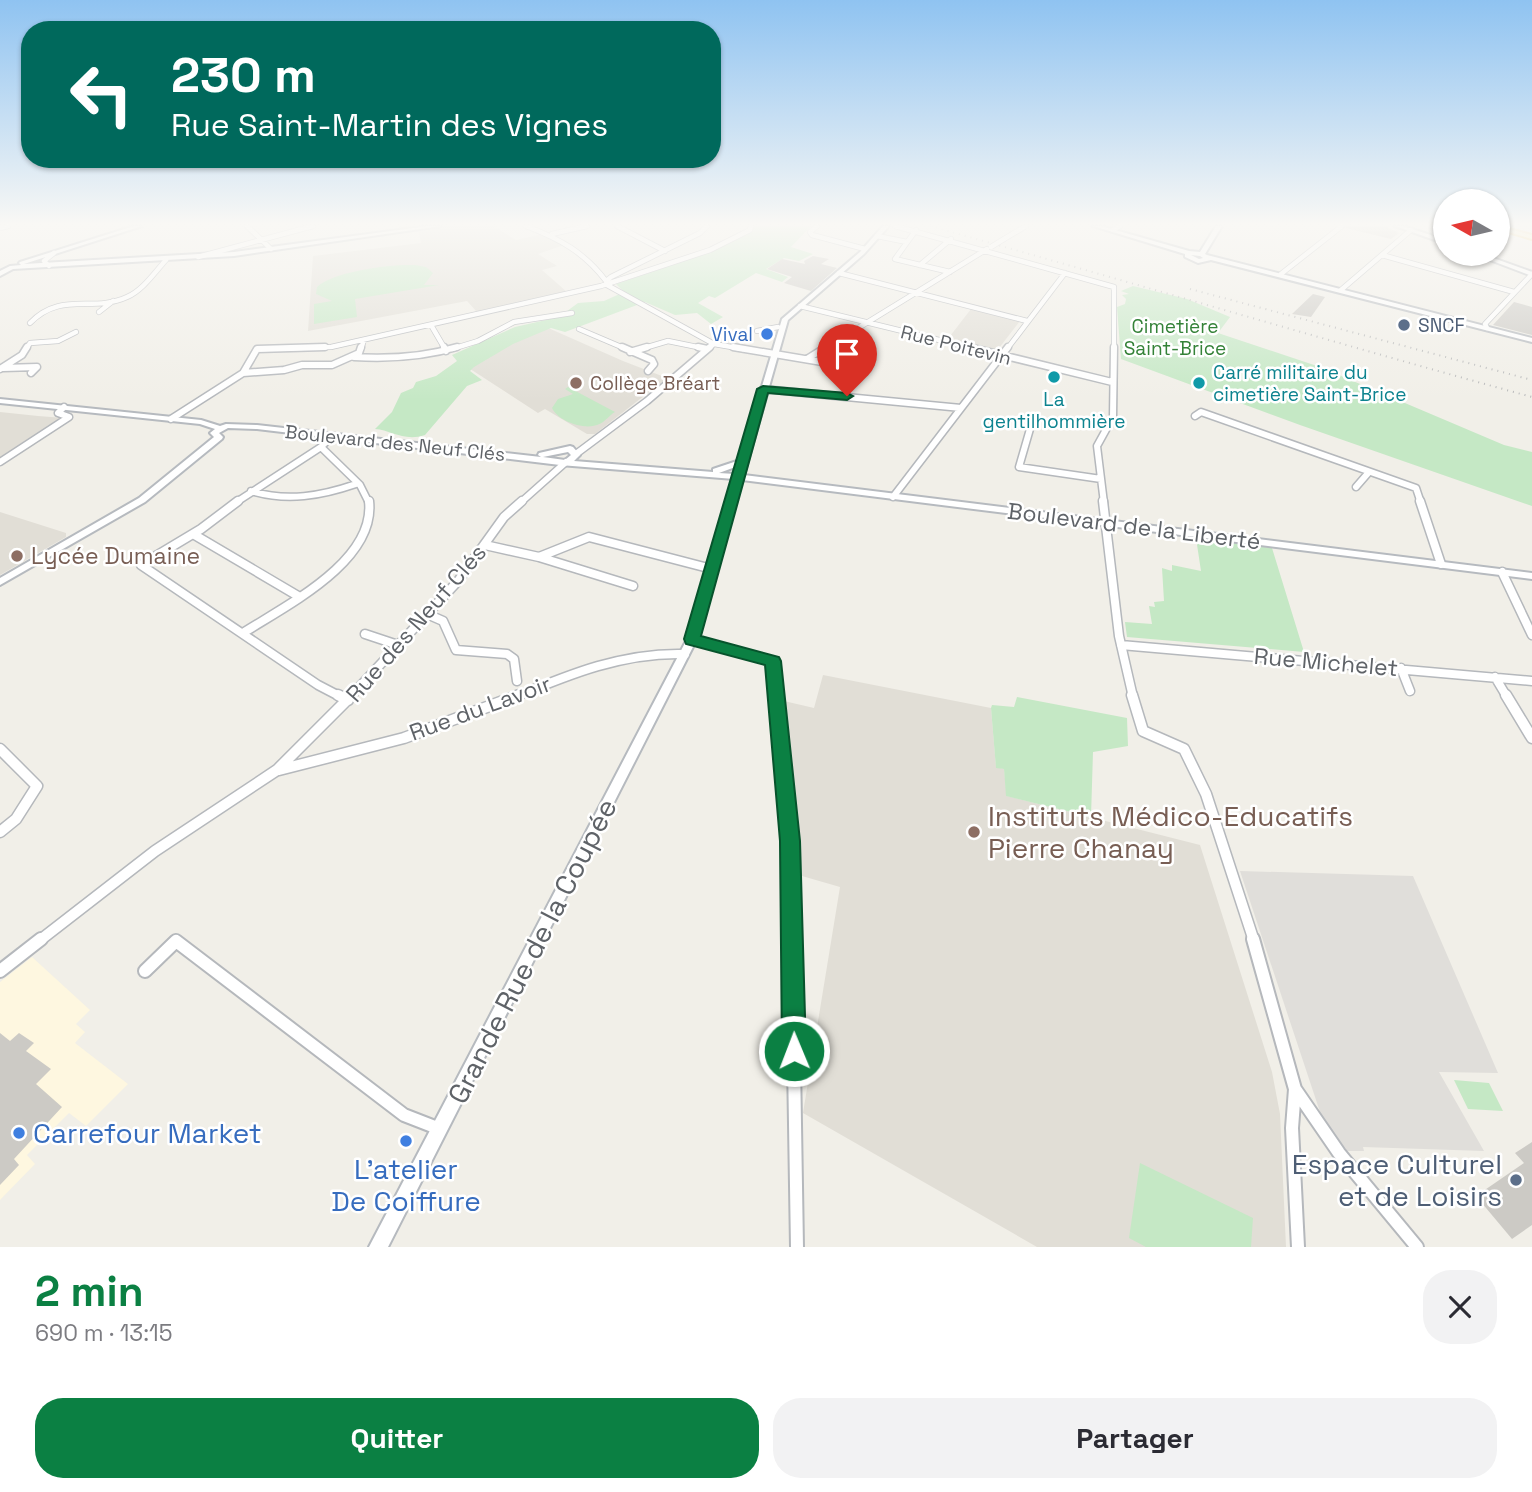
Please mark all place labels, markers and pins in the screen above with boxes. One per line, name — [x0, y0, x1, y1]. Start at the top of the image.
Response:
place label: SNCF — [1418, 313, 1465, 338]
marker: SNCF — [1396, 317, 1412, 333]
place label: Vival — [711, 322, 753, 347]
pin — [817, 324, 877, 396]
marker: Vival — [759, 326, 775, 342]
place label: Carré militaire du cimetière Saint-Brice — [1213, 360, 1406, 407]
marker: La gentilhommière — [1046, 369, 1062, 385]
place label: Collège Bréart — [590, 371, 720, 396]
marker: Collège Bréart — [568, 375, 584, 391]
marker: Carré militaire du cimetière Saint-Brice — [1191, 375, 1207, 391]
place label: La gentilhommière — [983, 387, 1125, 434]
place label: Lycée Dumaine — [31, 541, 200, 571]
marker: Lycée Dumaine — [9, 548, 25, 564]
place label: Instituts Médico-Educatifs Pierre Chanay — [988, 798, 1353, 866]
marker: Instituts Médico-Educatifs Pierre Chanay — [966, 824, 982, 840]
place label: Carrefour Market — [33, 1115, 262, 1151]
marker: Carrefour Market — [11, 1125, 27, 1141]
marker: L’atelier De Coiffure — [398, 1133, 414, 1149]
place label: Espace Culturel et de Loisirs — [1292, 1146, 1502, 1214]
place label: L’atelier De Coiffure — [331, 1151, 481, 1219]
marker: Espace Culturel et de Loisirs — [1508, 1172, 1524, 1188]

